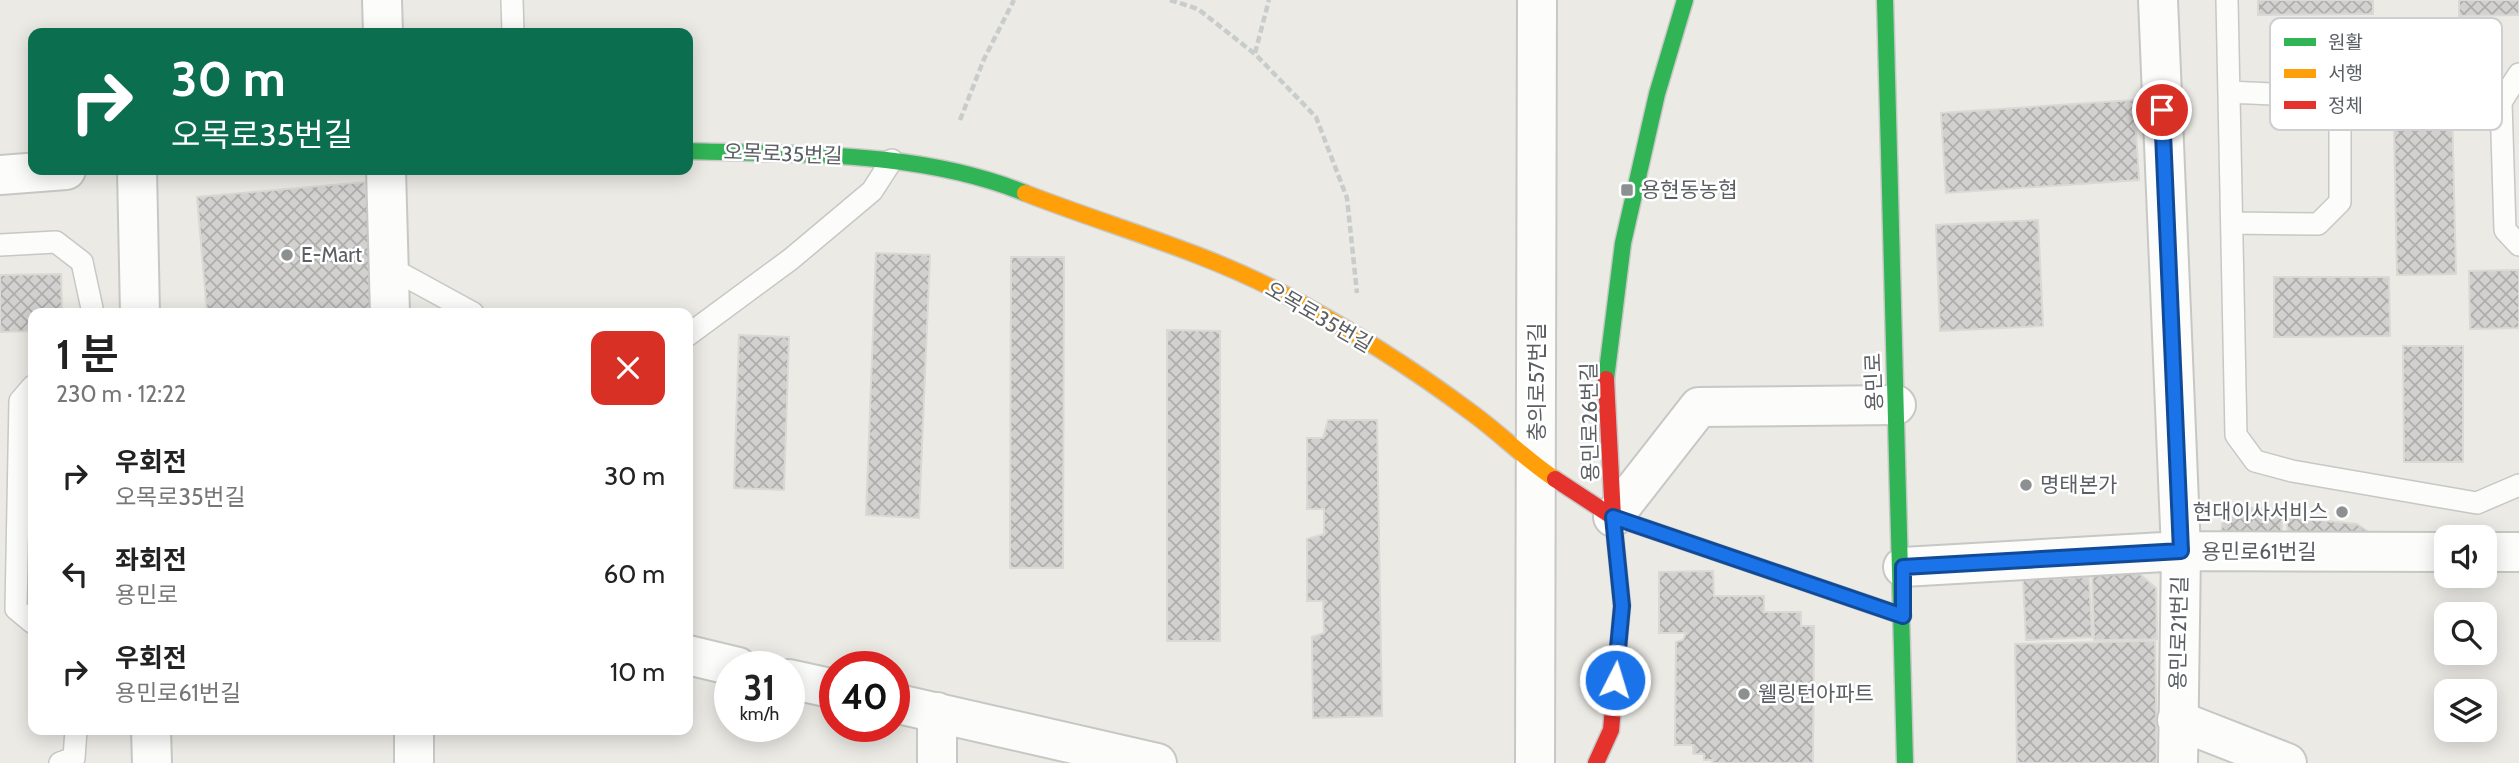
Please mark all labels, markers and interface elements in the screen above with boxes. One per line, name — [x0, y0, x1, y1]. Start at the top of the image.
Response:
legend — [2270, 18, 2502, 130]
text: 원활 — [2328, 31, 2363, 54]
text: 30 m — [171, 49, 286, 108]
icon: right — [56, 56, 147, 147]
text: 서행 — [2328, 62, 2363, 85]
pin — [2132, 80, 2192, 140]
icon: arrive — [2143, 91, 2181, 129]
text: 정체 — [2328, 94, 2363, 117]
text: 오목로35번길 — [171, 115, 353, 154]
street label: 오목로35번길 — [723, 139, 843, 168]
place label: 용현동농협 — [1641, 177, 1738, 202]
marker: 용현동농협 — [1619, 182, 1635, 198]
place label: E-Mart — [301, 242, 362, 267]
marker: E-Mart — [279, 247, 295, 263]
street label: 오목로35번길 — [1261, 276, 1377, 357]
street label: 충의로57번길 — [1524, 323, 1549, 441]
text: 1 분 — [56, 328, 119, 380]
button: close — [591, 331, 665, 405]
street label: 용민로 — [1860, 353, 1887, 411]
street label: 용민로26번길 — [1576, 362, 1603, 482]
text: 230 m · 12:22 — [56, 380, 186, 408]
text: 우회전 — [115, 446, 187, 478]
icon: right — [56, 457, 94, 495]
text: 30 m — [604, 460, 665, 492]
place label: 명태본가 — [2040, 472, 2117, 497]
marker: 명태본가 — [2018, 477, 2034, 493]
text: 오목로35번길 — [115, 483, 246, 511]
place label: 현대이사서비스 — [2193, 499, 2328, 524]
marker: 현대이사서비스 — [2334, 504, 2350, 520]
map controls — [2434, 525, 2497, 742]
button: sound — [2434, 525, 2497, 588]
street label: 용민로61번길 — [2201, 539, 2317, 564]
text: 좌회전 — [115, 544, 187, 576]
icon: left — [56, 555, 94, 593]
text: 60 m — [603, 558, 665, 590]
street label: 용민로21번길 — [2165, 576, 2192, 690]
text: 용민로 — [115, 581, 178, 609]
button: search — [2434, 602, 2497, 665]
text: 우회전 — [115, 642, 187, 674]
position arrow — [1578, 643, 1652, 717]
speed limit sign: 40 — [819, 651, 910, 742]
icon: right — [56, 653, 94, 691]
text: 10 m — [610, 656, 665, 688]
text: 31 — [744, 666, 775, 709]
text: 용민로61번길 — [115, 679, 241, 707]
button: layers — [2434, 679, 2497, 742]
place label: 웰링턴아파트 — [1758, 681, 1874, 706]
marker: 웰링턴아파트 — [1736, 686, 1752, 702]
text: km/h — [740, 703, 779, 725]

